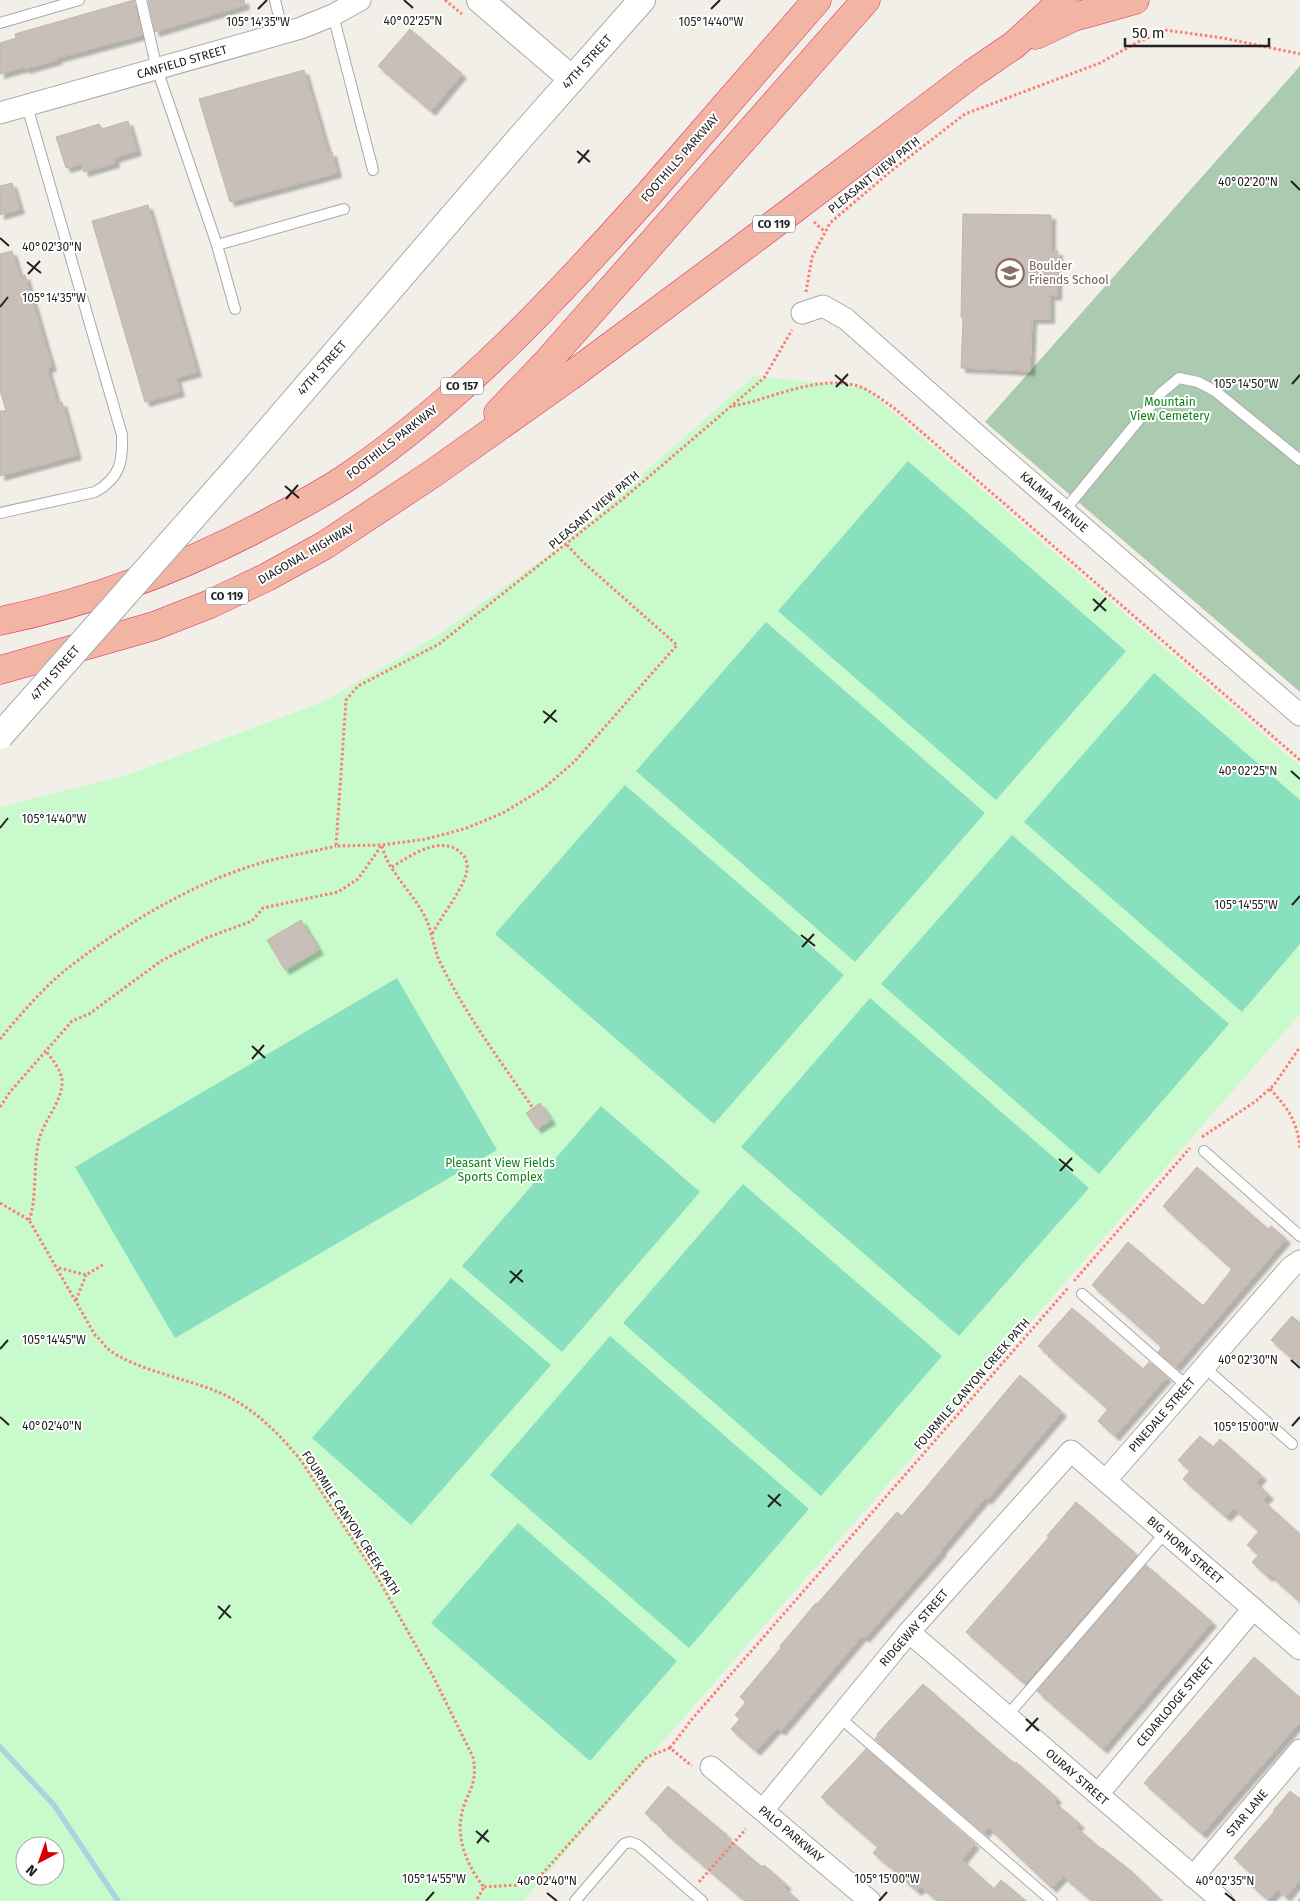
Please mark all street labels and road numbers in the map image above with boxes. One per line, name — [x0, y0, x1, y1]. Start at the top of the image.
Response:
street label: 47TH STREET — [559, 32, 615, 92]
street label: CANFIELD STREET — [135, 42, 230, 82]
street label: FOOTHILLS PARKWAY — [638, 111, 722, 205]
street label: PLEASANT VIEW PATH — [825, 134, 923, 216]
road number: CO 119 — [753, 215, 795, 232]
street label: 47TH STREET — [294, 337, 350, 398]
road number: CO 157 — [441, 378, 483, 394]
street label: FOOTHILLS PARKWAY — [344, 402, 441, 482]
street label: PLEASANT VIEW PATH — [546, 468, 642, 552]
street label: KALMIA AVENUE — [1017, 469, 1091, 535]
street label: DIAGONAL HIGHWAY — [256, 521, 357, 587]
road number: CO 119 — [206, 588, 248, 604]
street label: 47TH STREET — [27, 642, 83, 703]
street label: FOURMILE CANYON CREEK PATH — [911, 1316, 1033, 1452]
street label: PINEDALE STREET — [1126, 1374, 1199, 1455]
street label: FOURMILE CANYON CREEK PATH — [299, 1448, 403, 1598]
street label: BIG HORN STREET — [1144, 1513, 1226, 1587]
street label: RIDGEWAY STREET — [877, 1586, 952, 1669]
street label: CEDARLODGE STREET — [1134, 1654, 1217, 1750]
street label: OURAY STREET — [1043, 1746, 1112, 1809]
street label: STAR LANE — [1223, 1787, 1271, 1839]
street label: PALO PARKWAY — [756, 1803, 827, 1865]

